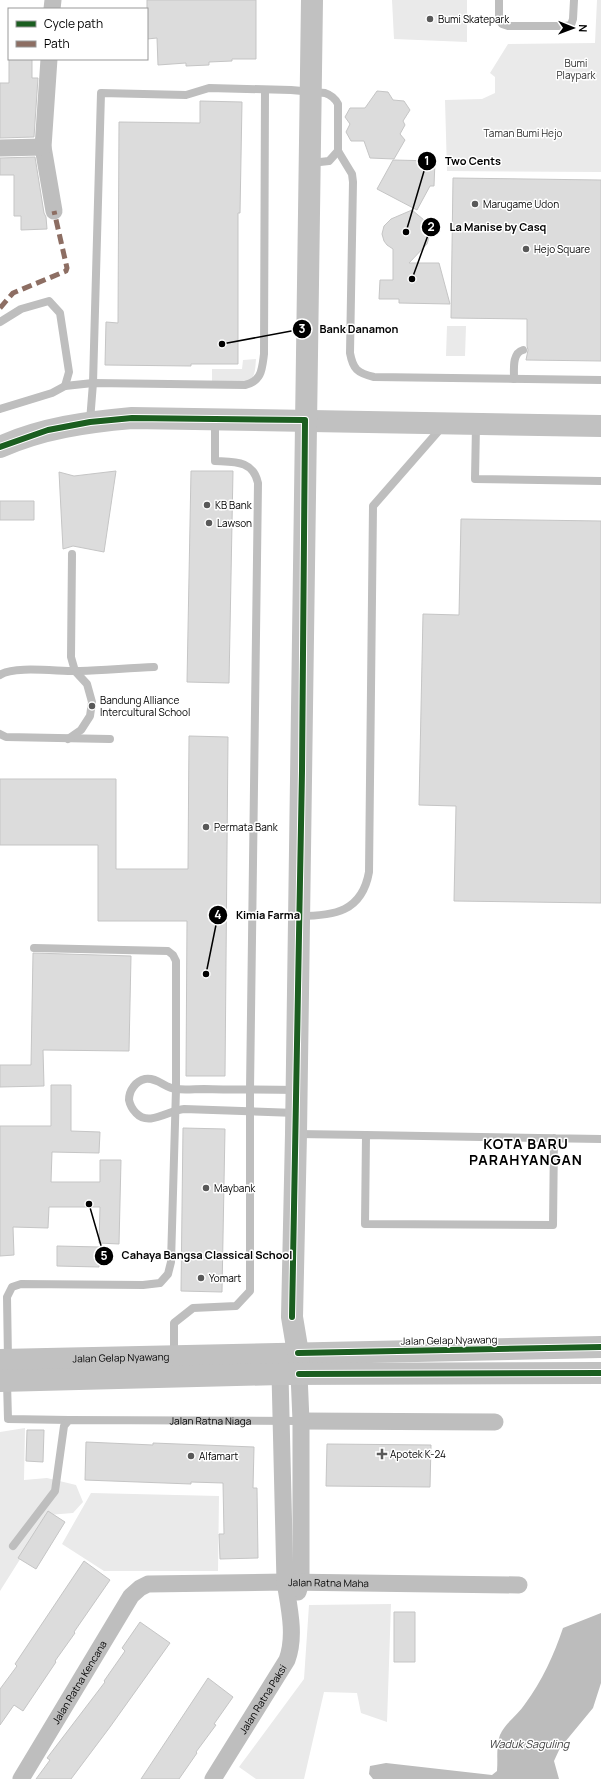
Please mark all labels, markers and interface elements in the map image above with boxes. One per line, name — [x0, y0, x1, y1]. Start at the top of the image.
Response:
legend — [8, 8, 148, 60]
north arrow — [553, 8, 593, 48]
place label: Bumi Skatepark — [438, 12, 510, 26]
marker: Bumi Skatepark — [425, 14, 435, 24]
text: Cycle path — [44, 15, 103, 32]
text: N — [576, 24, 591, 32]
text: Path — [44, 35, 70, 52]
park label: Bumi Playpark — [557, 56, 597, 82]
park label: Taman Bumi Hejo — [484, 126, 562, 140]
callout: Two Cents — [417, 149, 509, 172]
text: 1 — [424, 152, 430, 169]
text: Two Cents — [445, 153, 501, 168]
place label: Marugame Udon — [483, 197, 559, 211]
marker: Marugame Udon — [470, 199, 480, 209]
callout: La Manise by Casq — [421, 215, 554, 238]
text: 2 — [427, 218, 435, 235]
text: La Manise by Casq — [450, 219, 547, 234]
place label: Hejo Square — [534, 242, 590, 256]
marker: Hejo Square — [521, 244, 531, 254]
callout: Bank Danamon — [292, 317, 407, 340]
text: 3 — [299, 320, 306, 337]
text: Bank Danamon — [319, 321, 399, 336]
place label: KB Bank — [215, 498, 253, 512]
marker: KB Bank — [202, 500, 212, 510]
place label: Lawson — [217, 516, 252, 530]
marker: Lawson — [204, 518, 214, 528]
place label: Bandung Alliance Intercultural School — [100, 693, 190, 719]
marker: Bandung Alliance Intercultural School — [87, 701, 97, 711]
place label: Permata Bank — [214, 820, 279, 834]
marker: Permata Bank — [201, 822, 211, 832]
callout: Kimia Farma — [208, 904, 309, 927]
text: 4 — [214, 906, 222, 923]
text: Kimia Farma — [236, 907, 300, 922]
district label: KOTA BARU PARAHYANGAN — [469, 1134, 583, 1169]
place label: Maybank — [214, 1181, 256, 1195]
marker: Maybank — [201, 1183, 211, 1193]
callout: Cahaya Bangsa Classical School — [94, 1244, 301, 1267]
text: 5 — [100, 1247, 108, 1264]
text: Cahaya Bangsa Classical School — [122, 1247, 292, 1262]
place label: Yomart — [209, 1271, 241, 1285]
marker: Yomart — [196, 1273, 206, 1283]
street label: Jalan Gelap Nyawang — [400, 1332, 498, 1348]
street label: Jalan Gelap Nyawang — [72, 1349, 170, 1365]
street label: Jalan Ratna Niaga — [169, 1413, 251, 1428]
place label: Apotek K-24 — [390, 1447, 446, 1461]
place label: Alfamart — [199, 1449, 238, 1463]
marker: Apotek K-24 — [377, 1449, 387, 1459]
marker: Alfamart — [186, 1451, 196, 1461]
street label: Jalan Ratna Maha — [288, 1575, 369, 1590]
street label: Jalan Ratna Kencana — [49, 1638, 110, 1727]
street label: Jalan Ratna Paksi — [236, 1662, 290, 1737]
water label: Waduk Saguling — [489, 1736, 571, 1751]

